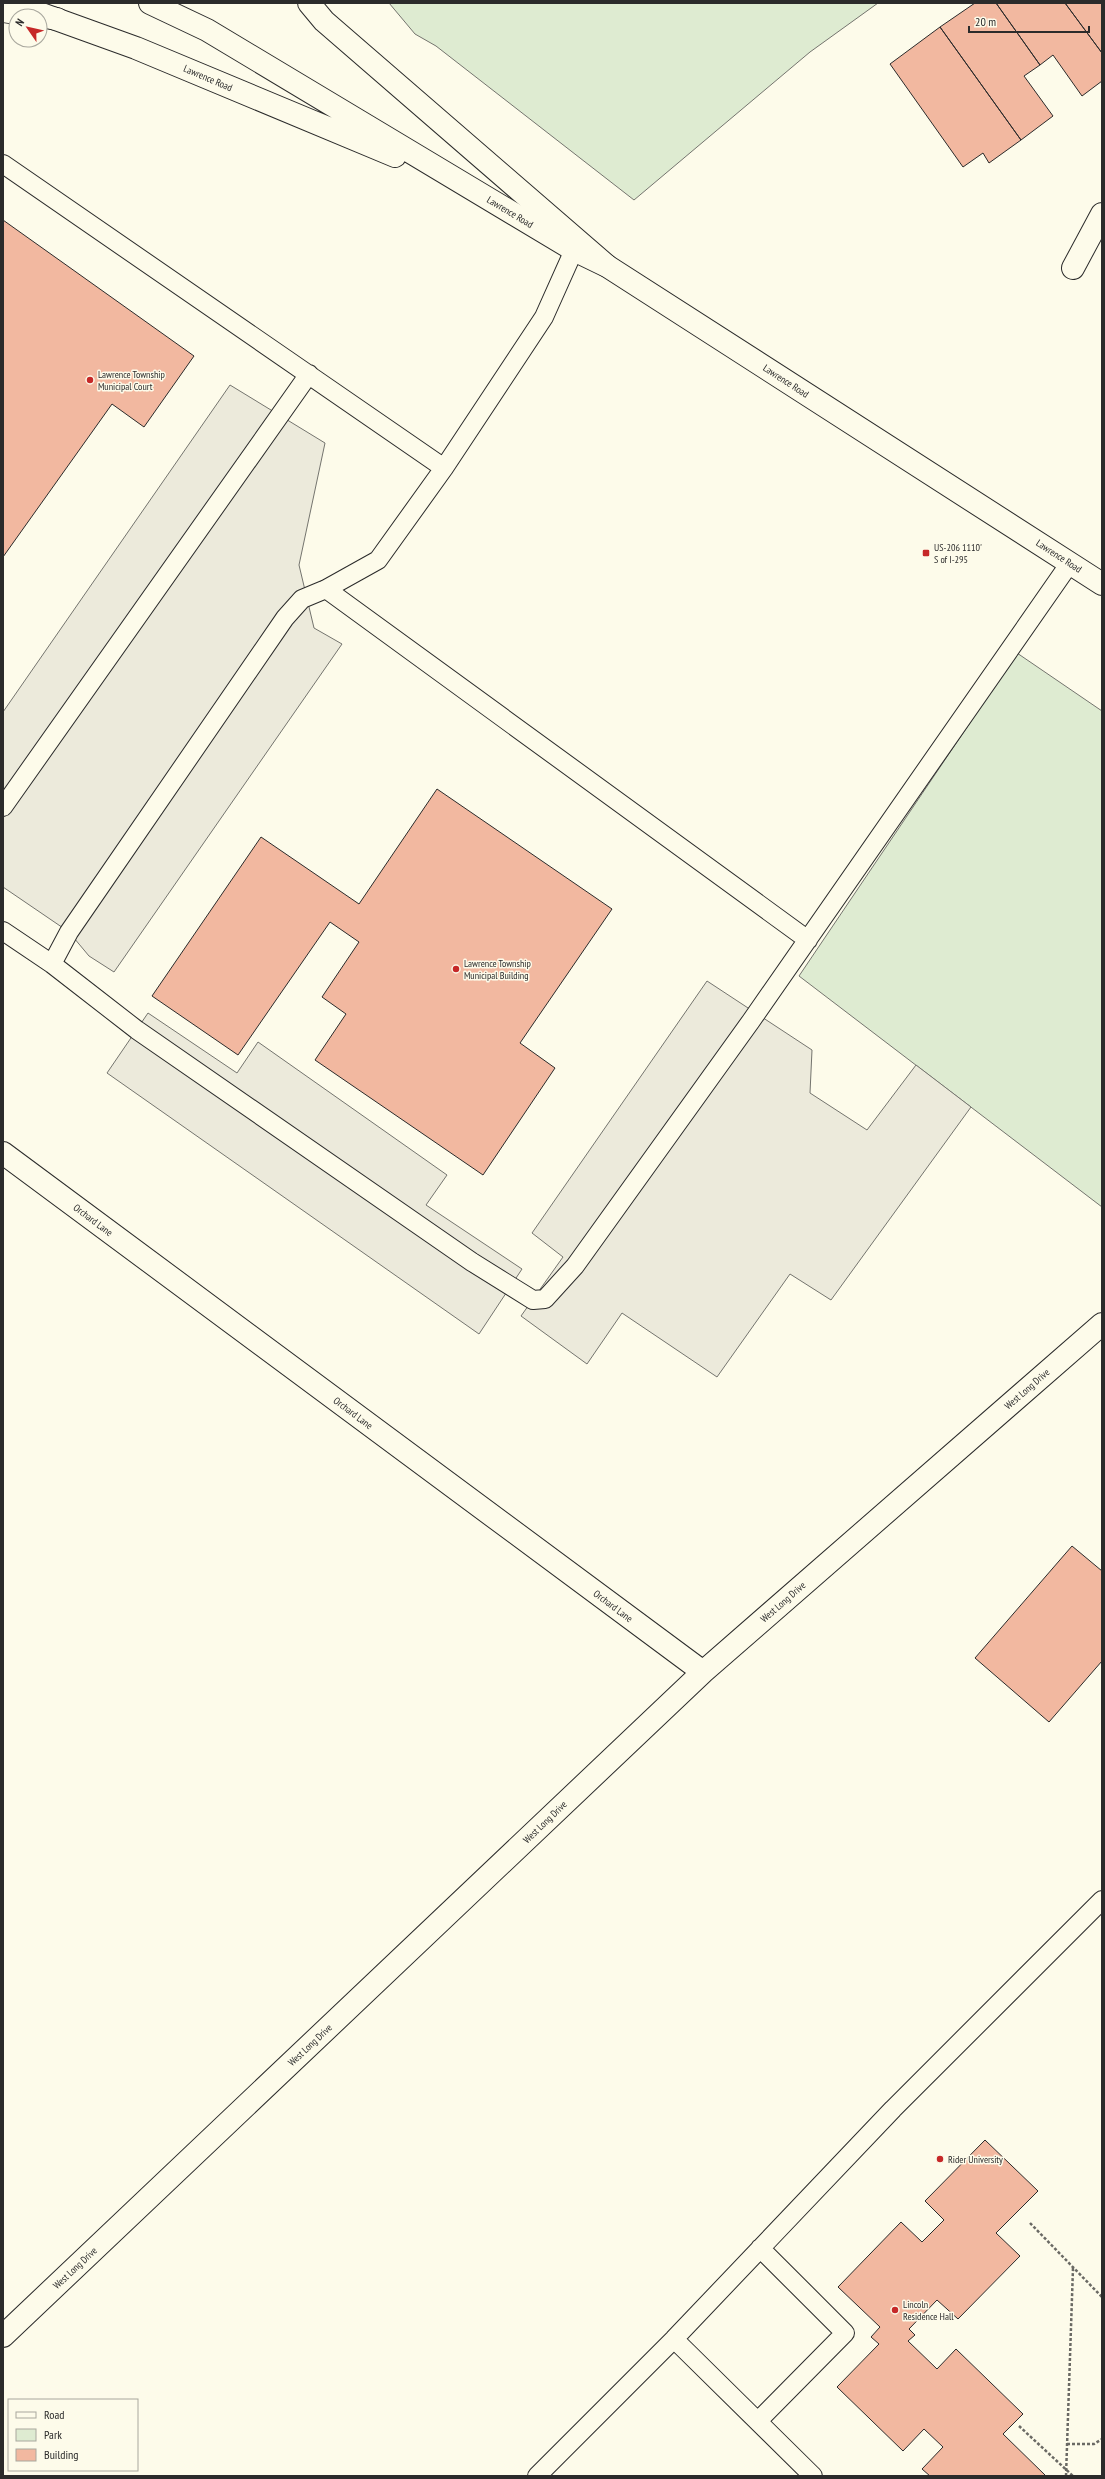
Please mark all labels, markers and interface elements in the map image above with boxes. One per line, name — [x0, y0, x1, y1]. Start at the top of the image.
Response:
north arrow — [8, 8, 48, 48]
scale bar — [969, 8, 1089, 34]
text: 20 m — [975, 14, 996, 29]
text: N — [12, 16, 27, 29]
street label: Lawrence Road — [182, 62, 234, 94]
street label: Lawrence Road — [484, 193, 536, 231]
street label: Lawrence Road — [761, 361, 811, 401]
place label: Lawrence Township Municipal Court — [98, 368, 165, 393]
marker: Lawrence Township Municipal Court — [85, 375, 95, 385]
street label: Lawrence Road — [1034, 536, 1084, 576]
place label: US-206 1110' S of I-295 — [934, 541, 982, 566]
marker: US-206 1110' S of I-295 — [921, 548, 931, 558]
place label: Lawrence Township Municipal Building — [464, 957, 531, 982]
marker: Lawrence Township Municipal Building — [451, 964, 461, 974]
street label: Orchard Lane — [71, 1201, 115, 1239]
street label: West Long Drive — [1002, 1366, 1052, 1412]
street label: Orchard Lane — [331, 1394, 375, 1432]
street label: West Long Drive — [758, 1579, 808, 1625]
street label: Orchard Lane — [591, 1587, 635, 1625]
street label: West Long Drive — [520, 1798, 570, 1846]
street label: West Long Drive — [285, 2021, 335, 2069]
place label: Rider University — [948, 2153, 1003, 2166]
marker: Rider University — [935, 2154, 945, 2164]
street label: West Long Drive — [50, 2244, 100, 2292]
place label: Lincoln Residence Hall — [903, 2298, 954, 2323]
marker: Lincoln Residence Hall — [890, 2305, 900, 2315]
legend — [8, 2399, 138, 2471]
text: Road — [44, 2407, 64, 2422]
text: Park — [44, 2427, 62, 2442]
text: Building — [44, 2447, 79, 2462]

